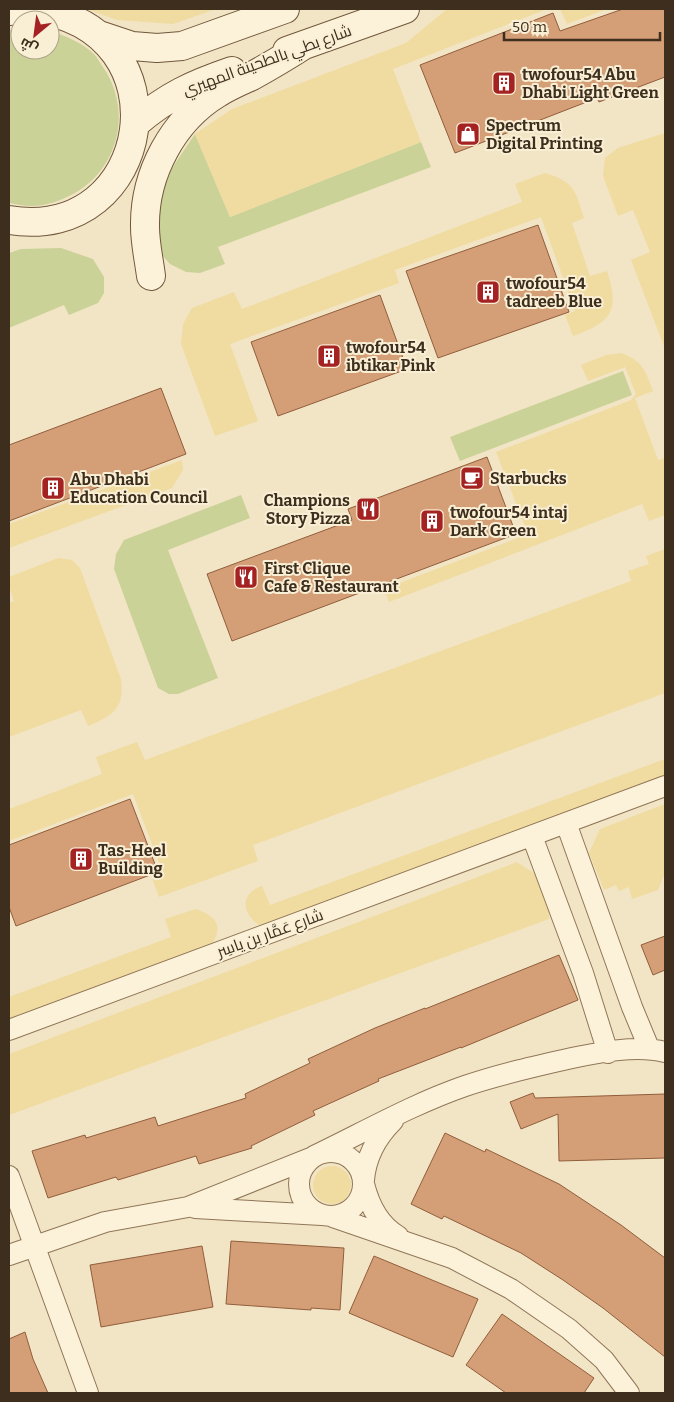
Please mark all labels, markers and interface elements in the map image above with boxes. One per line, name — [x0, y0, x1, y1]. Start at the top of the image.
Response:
north arrow — [10, 10, 60, 60]
scale bar — [504, 10, 660, 42]
text: 50 m — [512, 18, 548, 36]
street label: شارع بطي بالطحينة المهيري — [180, 21, 356, 103]
text: ش — [17, 34, 41, 58]
place label: twofour54 Abu Dhabi Light Green — [522, 65, 659, 102]
building icon: twofour54 Abu Dhabi Light Green — [491, 70, 517, 96]
place label: Spectrum Digital Printing — [486, 116, 603, 153]
shop icon: Spectrum Digital Printing — [455, 121, 481, 147]
place label: twofour54 tadreeb Blue — [506, 274, 602, 311]
building icon: twofour54 tadreeb Blue — [475, 279, 501, 305]
place label: twofour54 ibtikar Pink — [346, 338, 436, 375]
building icon: twofour54 ibtikar Pink — [316, 343, 342, 369]
cafe icon: Starbucks — [459, 465, 485, 491]
place label: Starbucks — [490, 469, 567, 488]
place label: Abu Dhabi Education Council — [70, 470, 208, 507]
building icon: Abu Dhabi Education Council — [40, 475, 66, 501]
place label: Champions Story Pizza — [264, 491, 350, 528]
restaurant icon: Champions Story Pizza — [355, 496, 381, 522]
place label: twofour54 intaj Dark Green — [450, 503, 568, 540]
building icon: twofour54 intaj Dark Green — [419, 508, 445, 534]
place label: First Clique Cafe & Restaurant — [264, 559, 400, 596]
restaurant icon: First Clique Cafe & Restaurant — [233, 564, 259, 590]
place label: Tas-Heel Building — [98, 841, 166, 878]
building icon: Tas-Heel Building — [68, 846, 94, 872]
street label: شارع عَمَّار بن ياسِر — [213, 905, 327, 963]

